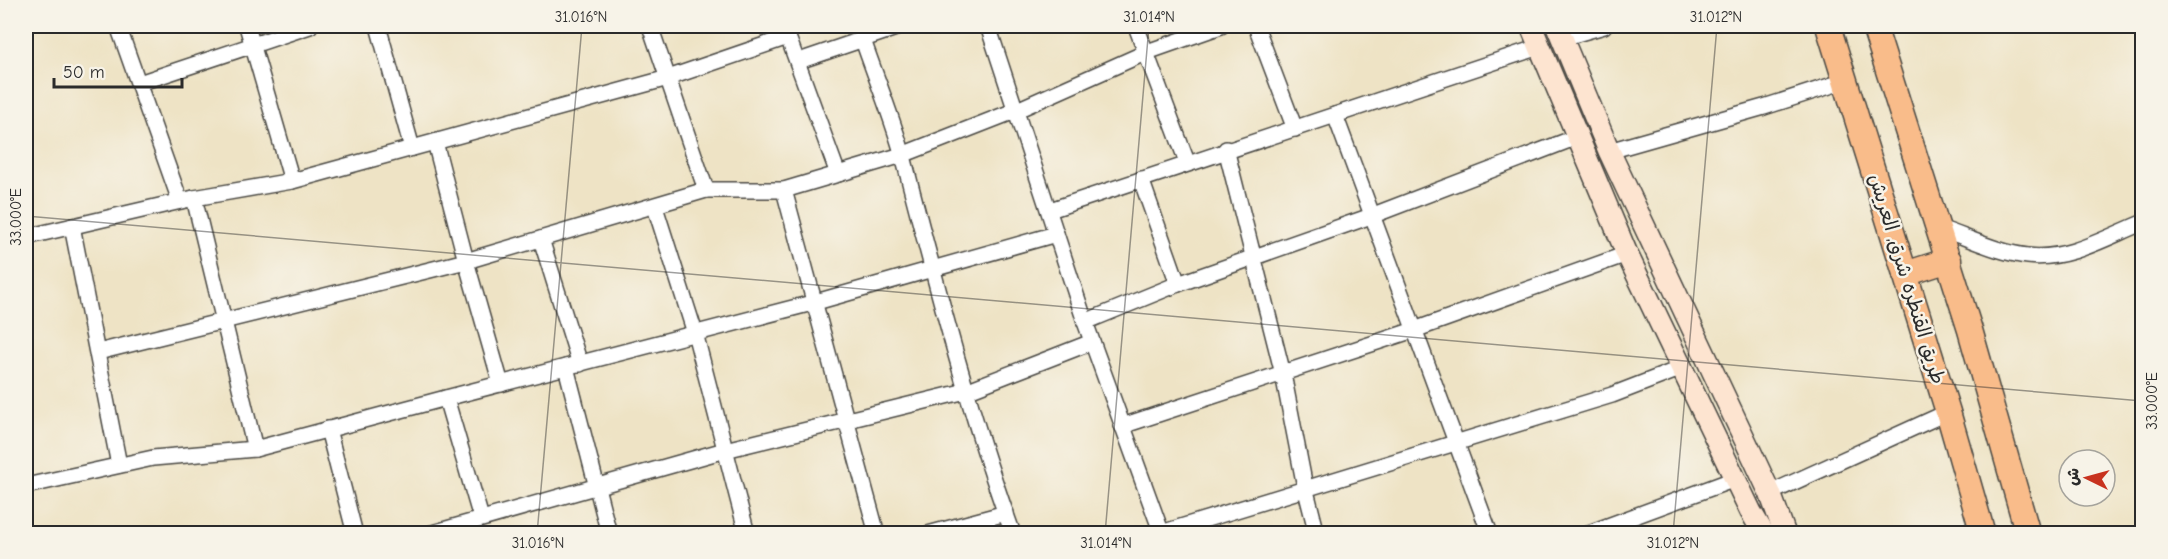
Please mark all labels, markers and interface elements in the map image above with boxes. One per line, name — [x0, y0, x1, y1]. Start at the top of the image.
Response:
text: 31.016°N — [555, 8, 607, 26]
text: 31.014°N — [1123, 8, 1175, 26]
text: 31.012°N — [1690, 8, 1742, 26]
scale bar — [54, 51, 182, 89]
text: 50 m — [63, 62, 105, 83]
street label: طريق القنطره شرق, العريش — [1864, 171, 1950, 387]
text: 33.000°E — [7, 188, 25, 246]
text: 33.000°E — [2143, 372, 2161, 430]
north arrow — [2057, 448, 2117, 508]
text: ش — [2063, 467, 2083, 486]
text: 31.016°N — [512, 534, 564, 552]
text: 31.014°N — [1080, 534, 1132, 552]
text: 31.012°N — [1647, 534, 1699, 552]

